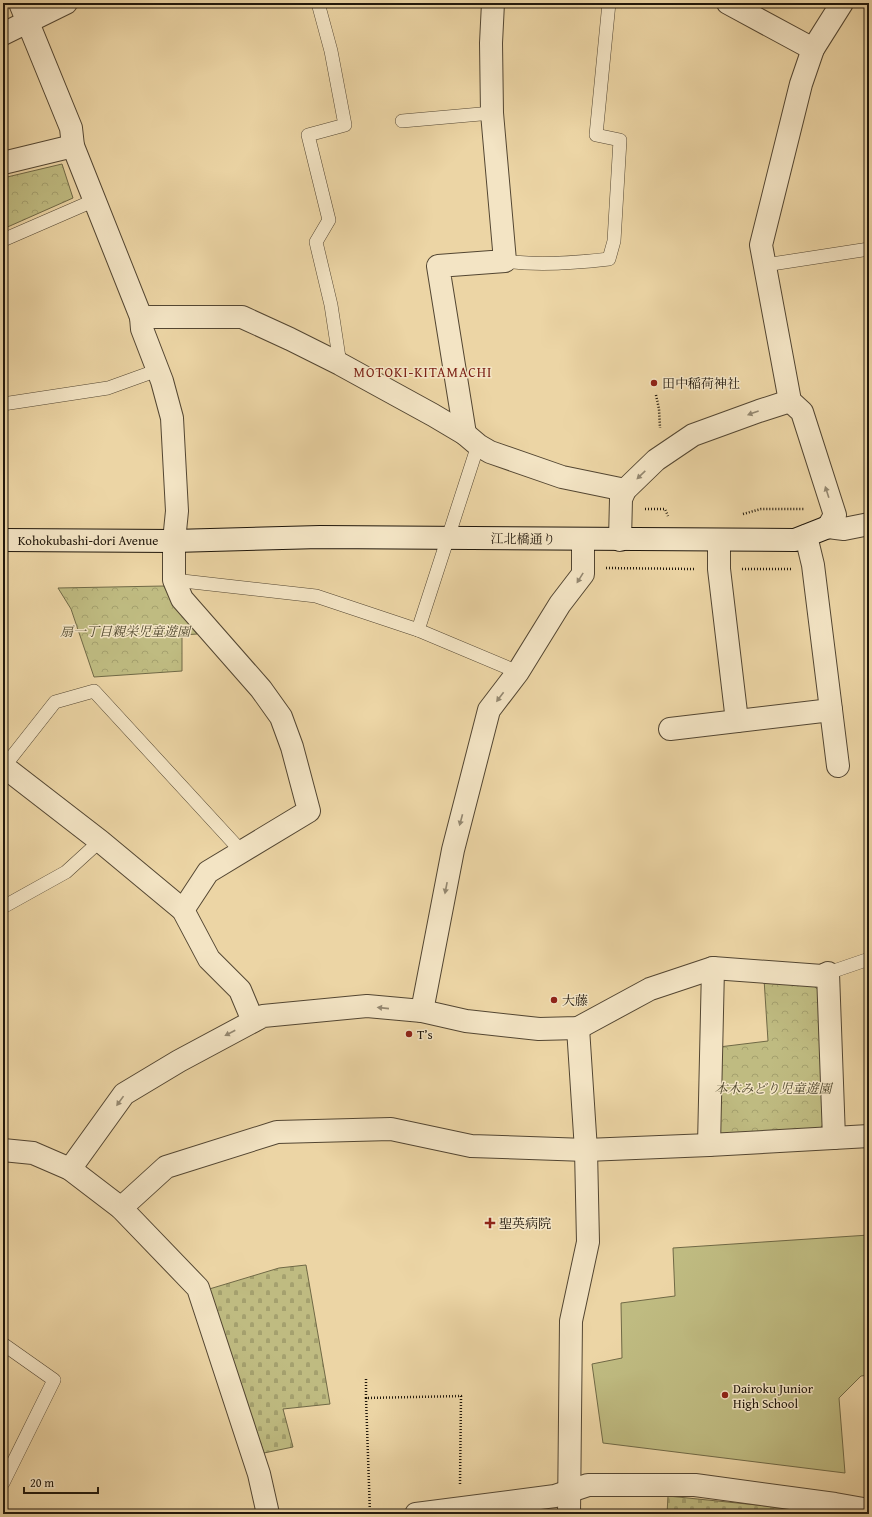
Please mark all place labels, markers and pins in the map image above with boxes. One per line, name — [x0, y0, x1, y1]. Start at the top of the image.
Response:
place label: 田中稲荷神社 — [662, 374, 740, 393]
marker: 田中稲荷神社 — [649, 378, 659, 388]
place label: 大藤 — [562, 991, 588, 1010]
marker: 大藤 — [549, 995, 559, 1005]
place label: T’s — [417, 1025, 433, 1044]
marker: T’s — [404, 1029, 414, 1039]
place label: 聖英病院 — [499, 1214, 551, 1233]
marker: 聖英病院 — [484, 1217, 496, 1229]
place label: Dairoku Junior High School — [733, 1379, 814, 1413]
marker: Dairoku Junior High School — [720, 1390, 730, 1400]

